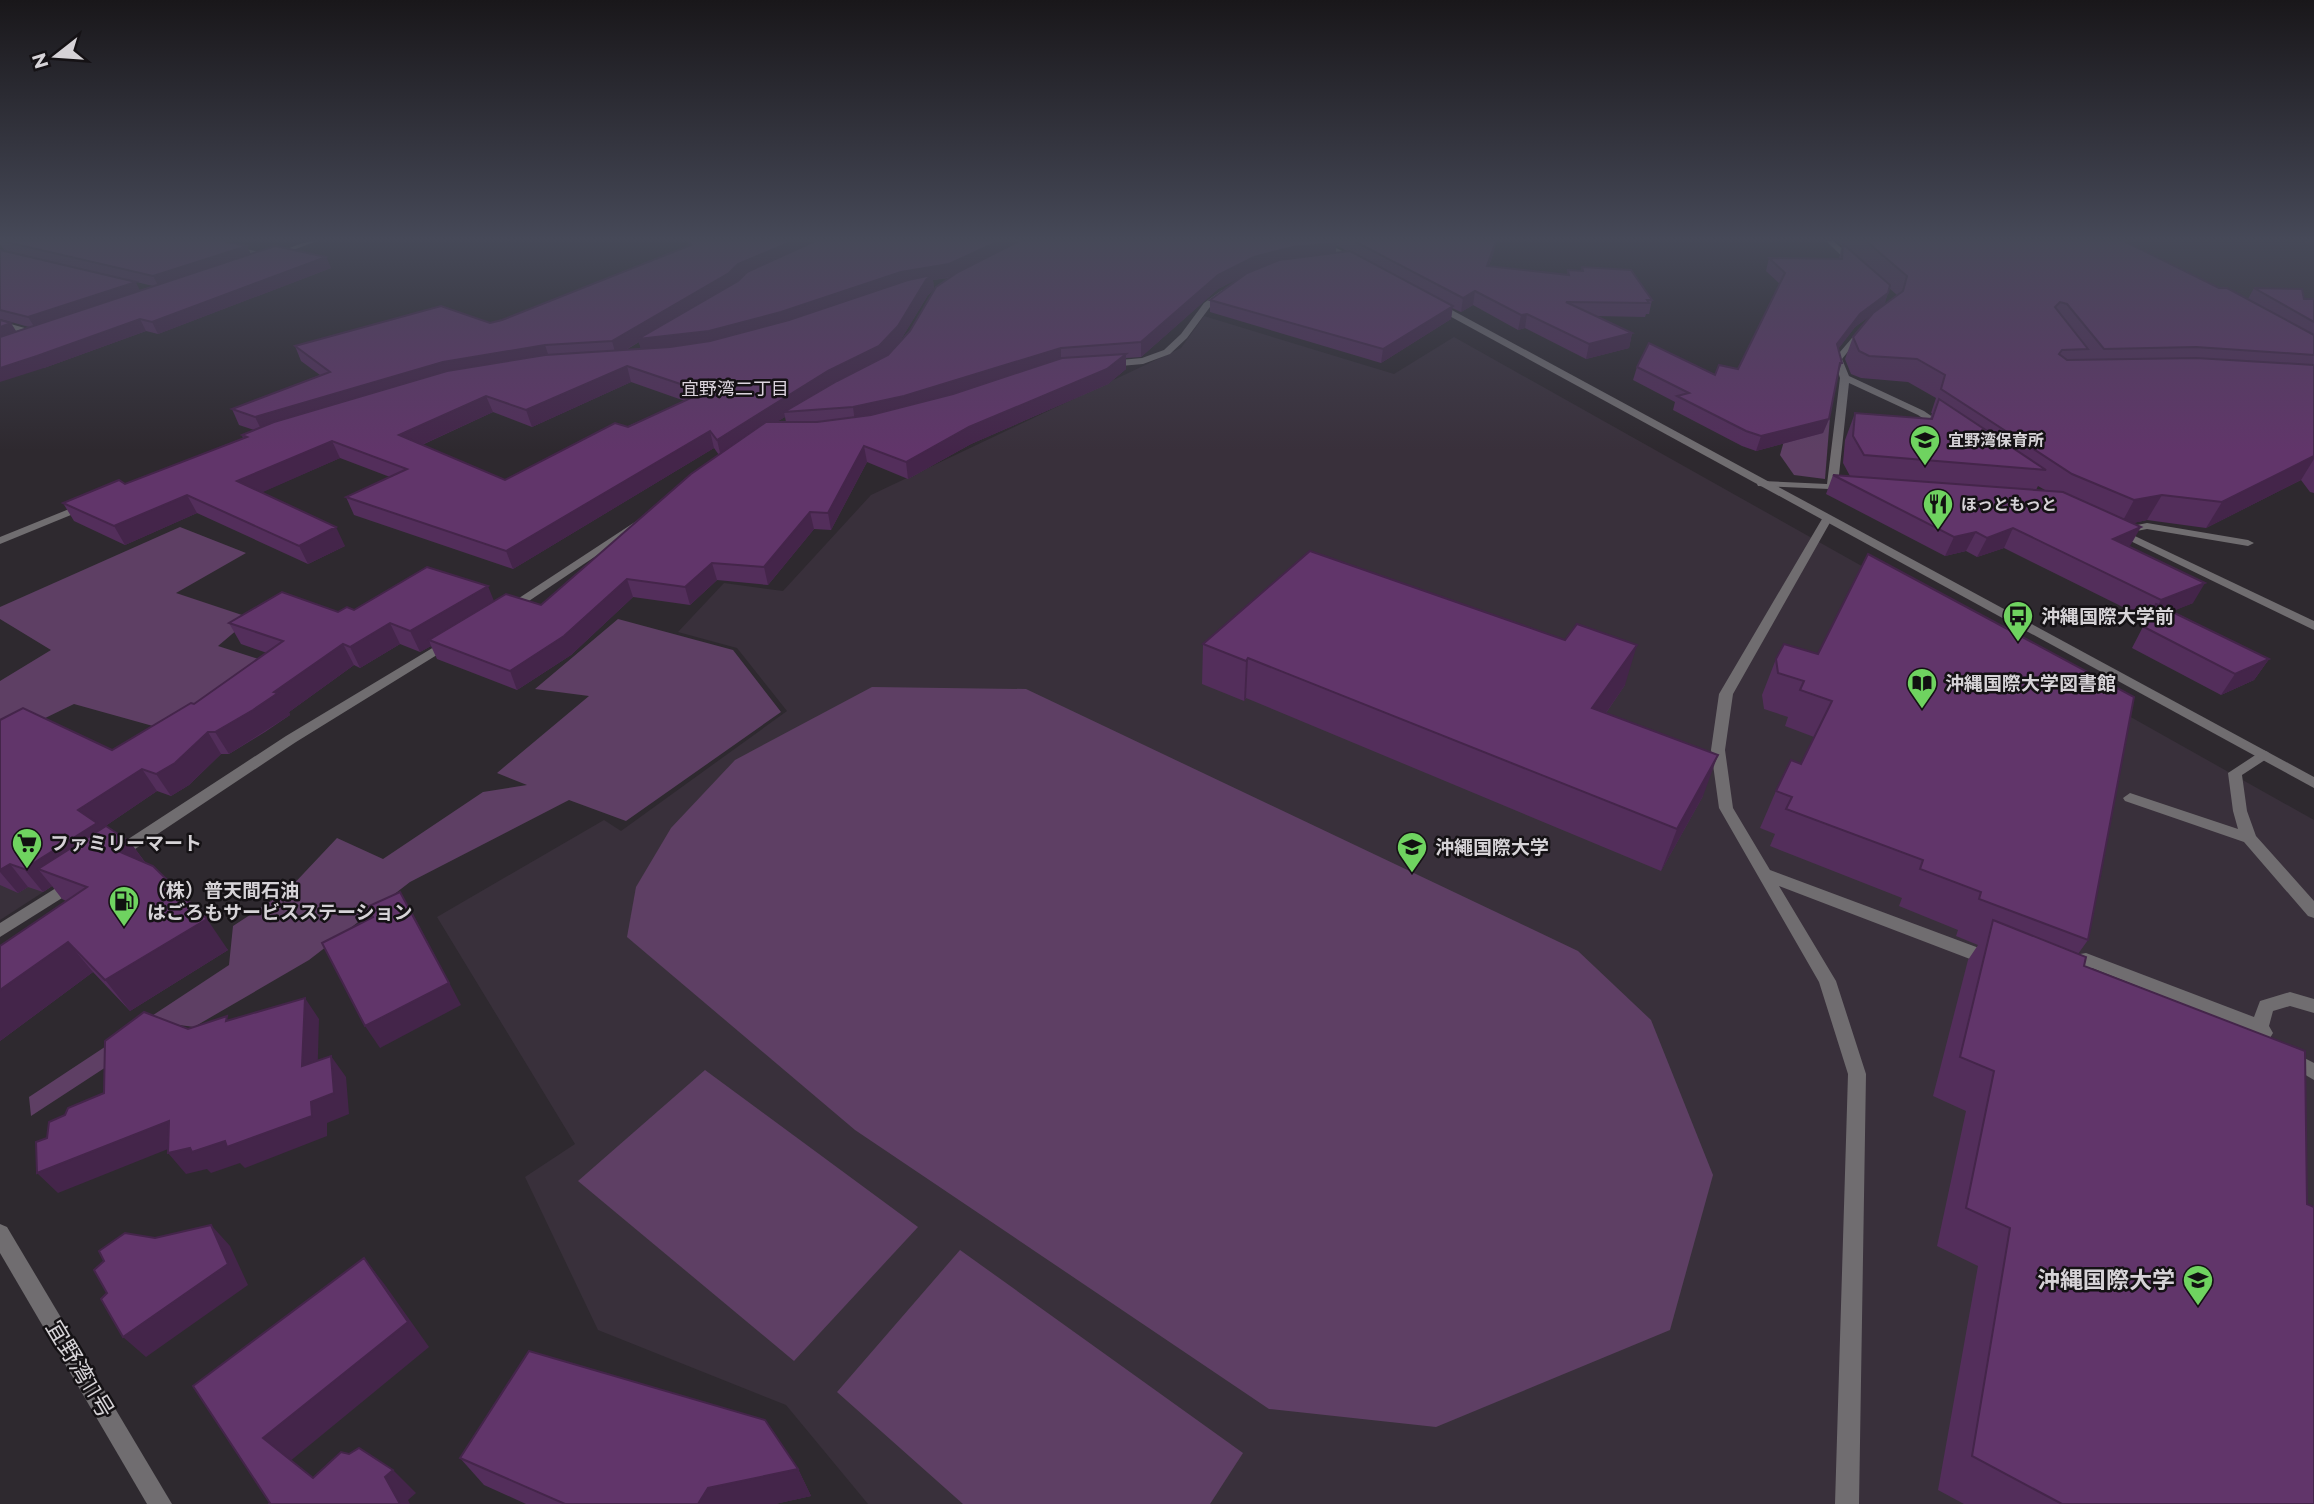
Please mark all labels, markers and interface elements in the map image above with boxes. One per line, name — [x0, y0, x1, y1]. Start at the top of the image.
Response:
north arrow — [21, 21, 91, 91]
text: N — [27, 50, 53, 72]
district label: 宜野湾二丁目 — [681, 378, 789, 400]
school or university icon: 宜野湾保育所 — [1908, 423, 1942, 467]
place label: 宜野湾保育所 — [1948, 431, 2044, 450]
restaurant icon: ほっともっと — [1921, 487, 1955, 531]
place label: ほっともっと — [1961, 495, 2057, 514]
bus stop icon: 沖縄国際大学前 — [2001, 599, 2035, 643]
place label: 沖縄国際大学前 — [2041, 605, 2174, 628]
library icon: 沖縄国際大学図書館 — [1905, 666, 1939, 710]
place label: 沖縄国際大学図書館 — [1945, 672, 2116, 695]
supermarket icon: ファミリーマート — [10, 826, 44, 870]
school or university icon: 沖繩国際大学 — [1395, 830, 1429, 874]
place label: ファミリーマート — [50, 832, 202, 855]
place label: 沖繩国際大学 — [1435, 836, 1549, 859]
place label: （株）普天間石油 はごろもサービスステーション — [147, 879, 413, 924]
fuel station icon: （株）普天間石油 はごろもサービスステーション — [107, 884, 141, 928]
school or university icon: 沖縄国際大学 — [2181, 1263, 2215, 1307]
place label: 沖縄国際大学 — [2037, 1266, 2175, 1294]
street label: 宜野湾11号 — [40, 1315, 120, 1423]

